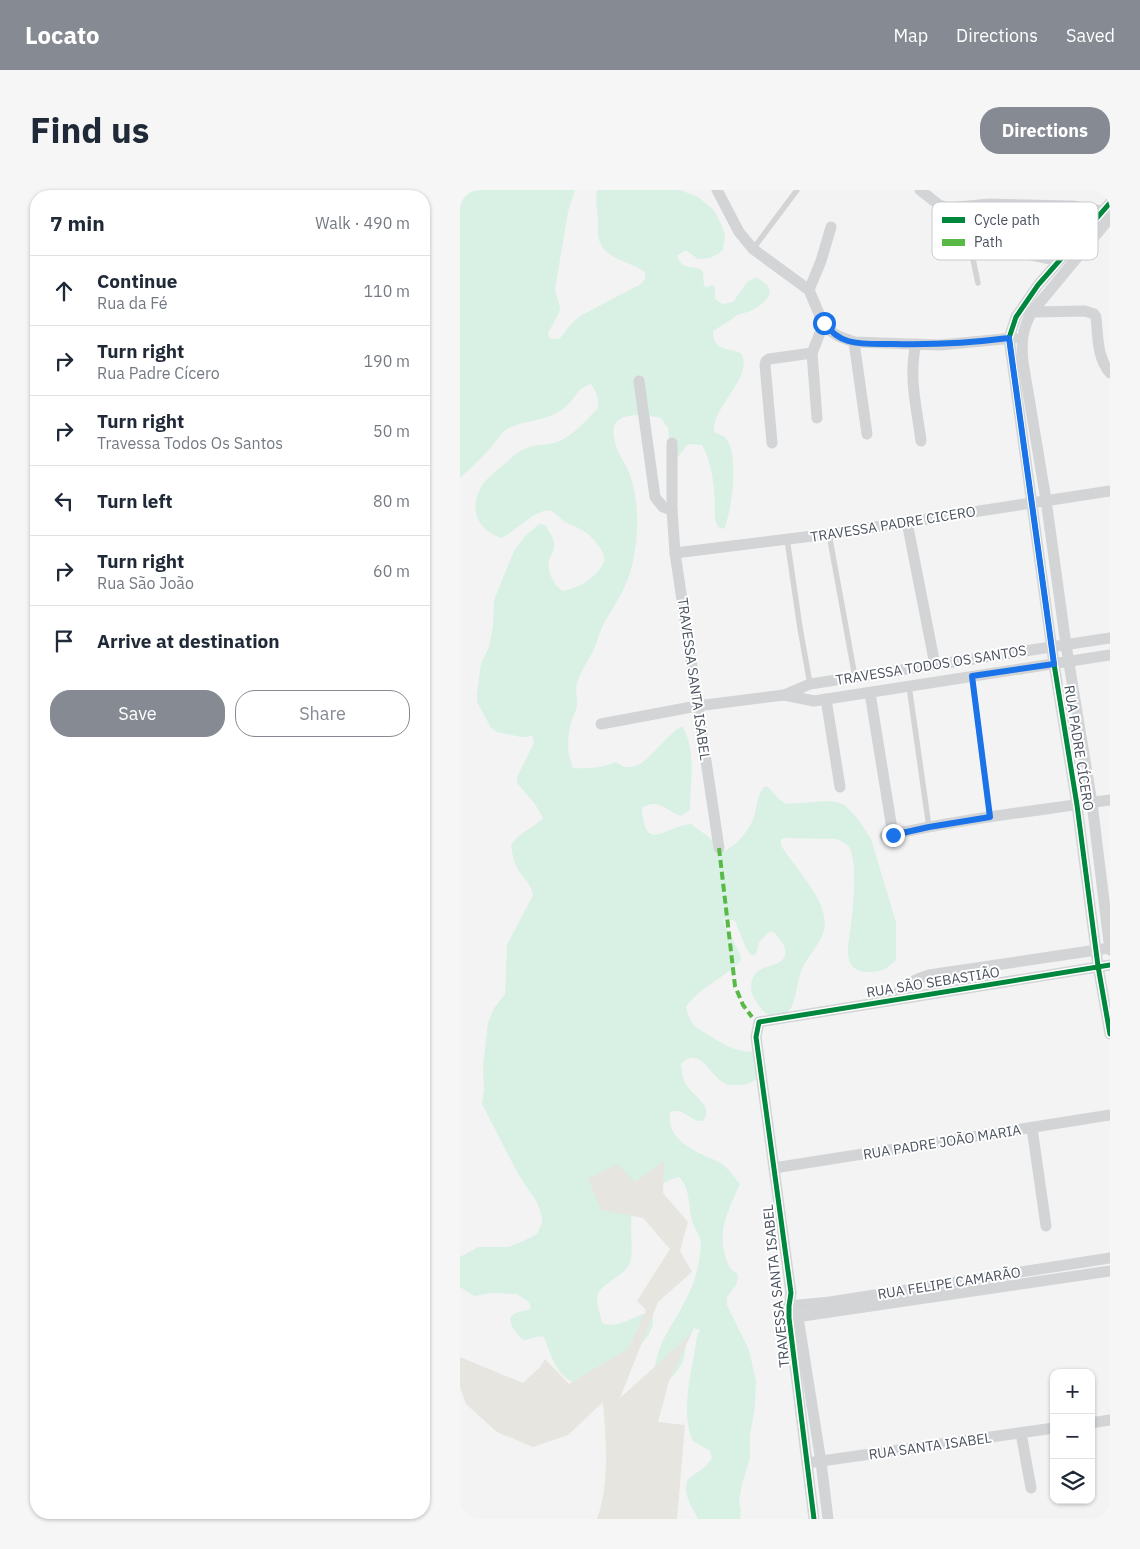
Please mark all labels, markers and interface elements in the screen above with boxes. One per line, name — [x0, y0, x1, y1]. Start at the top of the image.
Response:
text: Locato — [25, 19, 100, 51]
text: Map — [893, 24, 928, 47]
text: Directions — [956, 24, 1038, 47]
text: Saved — [1066, 24, 1115, 47]
text: Find us — [30, 107, 149, 153]
button: Directions — [980, 107, 1110, 154]
legend — [932, 202, 1098, 260]
text: 7 min — [50, 209, 105, 237]
text: Cycle path — [974, 211, 1040, 229]
text: Walk · 490 m — [315, 213, 410, 233]
text: Path — [974, 233, 1003, 251]
text: Continue — [97, 269, 177, 293]
icon: ahead — [50, 277, 78, 305]
text: 110 m — [363, 281, 410, 301]
text: Rua da Fé — [97, 293, 168, 313]
route start — [813, 312, 836, 335]
text: Turn right — [97, 339, 184, 363]
icon: right — [50, 347, 78, 375]
text: 190 m — [363, 351, 410, 371]
text: Rua Padre Cícero — [97, 363, 220, 383]
text: Turn right — [97, 409, 184, 433]
icon: right — [50, 417, 78, 445]
text: 50 m — [373, 421, 410, 441]
text: Travessa Todos Os Santos — [97, 433, 283, 453]
icon: left — [50, 487, 78, 515]
text: Turn left — [97, 489, 173, 513]
text: 80 m — [373, 491, 410, 511]
street label: TRAVESSA PADRE CICERO — [809, 502, 977, 546]
text: Turn right — [97, 549, 184, 573]
icon: right — [50, 557, 78, 585]
text: 60 m — [373, 561, 410, 581]
text: Rua São João — [97, 573, 194, 593]
street label: TRAVESSA SANTA ISABEL — [674, 597, 714, 761]
icon: arrive — [50, 627, 78, 655]
text: Arrive at destination — [97, 629, 280, 653]
street label: TRAVESSA TODOS OS SANTOS — [834, 641, 1028, 689]
street label: RUA PADRE CÍCERO — [1060, 684, 1099, 812]
button: Save — [50, 690, 225, 737]
button: Share — [235, 690, 410, 737]
route end — [882, 824, 905, 847]
street label: RUA SÃO SEBASTIÃO — [865, 963, 1001, 1001]
street label: RUA PADRE JOÃO MARIA — [862, 1121, 1022, 1163]
street label: TRAVESSA SANTA ISABEL — [758, 1204, 794, 1368]
street label: RUA FELIPE CAMARÃO — [876, 1263, 1022, 1303]
map controls — [1050, 1369, 1095, 1504]
button: + — [1050, 1369, 1095, 1414]
button: − — [1050, 1414, 1095, 1459]
street label: RUA SANTA ISABEL — [867, 1428, 993, 1464]
button: layers — [1050, 1459, 1095, 1504]

